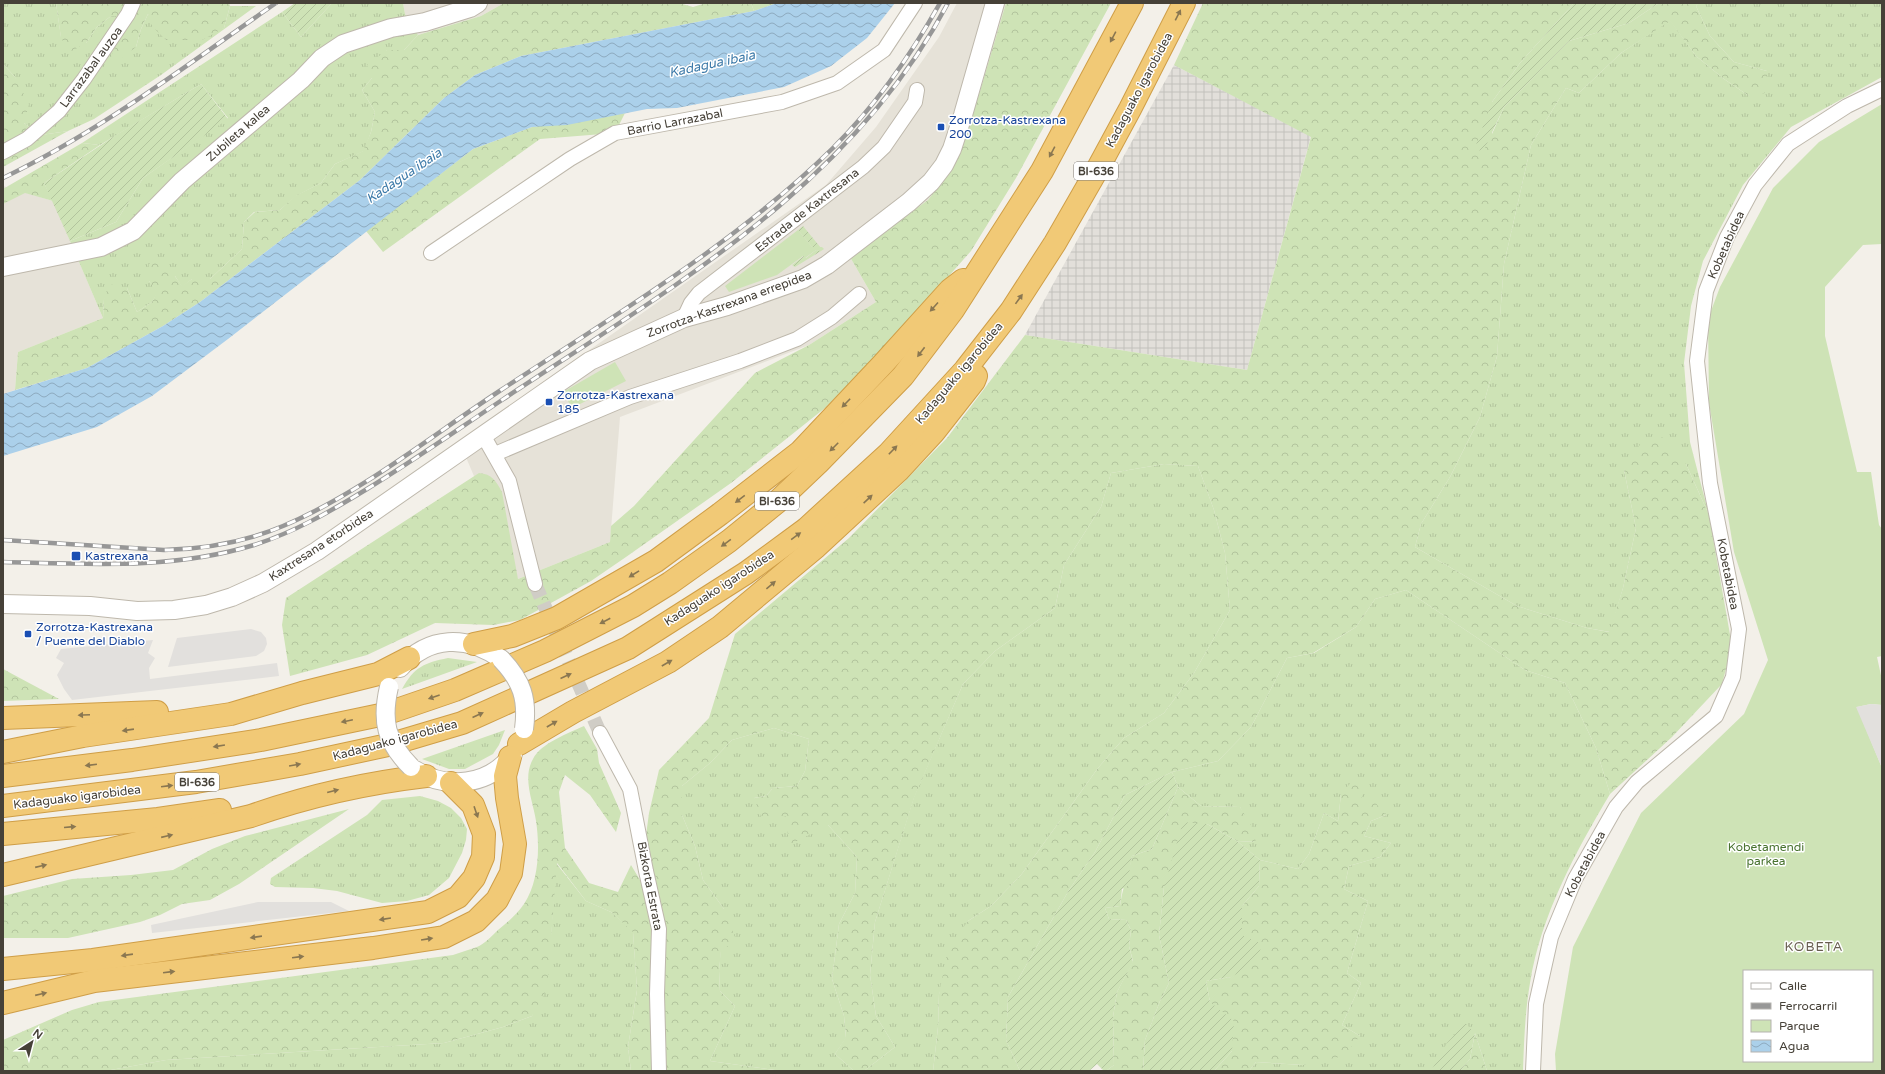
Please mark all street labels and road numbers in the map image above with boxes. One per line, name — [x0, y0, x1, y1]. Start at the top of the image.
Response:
street label: Larrazabal auzoa — [57, 24, 125, 110]
street label: Kadaguako igarobidea — [1103, 30, 1175, 150]
street label: Zubileta kalea — [203, 102, 273, 164]
street label: Barrio Larrazabal — [626, 106, 724, 138]
road number: BI-636 — [1074, 162, 1118, 180]
street label: Estrada de Kaxtresana — [752, 165, 862, 255]
street label: Kobetabidea — [1705, 209, 1747, 281]
street label: Zorrotza-Kastrexana errepidea — [645, 268, 813, 340]
street label: Kadaguako igarobidea — [912, 319, 1006, 427]
road number: BI-636 — [755, 492, 799, 510]
street label: Kaxtresana etorbidea — [266, 506, 376, 584]
street label: Kobetabidea — [1714, 537, 1742, 611]
street label: Kadaguako igarobidea — [661, 547, 777, 629]
street label: Kadaguako igarobidea — [331, 717, 459, 763]
road number: BI-636 — [175, 773, 219, 791]
street label: Kadaguako igarobidea — [12, 782, 142, 812]
street label: Kobetabidea — [1562, 829, 1608, 899]
street label: Bizkorta Estrata — [635, 840, 665, 932]

